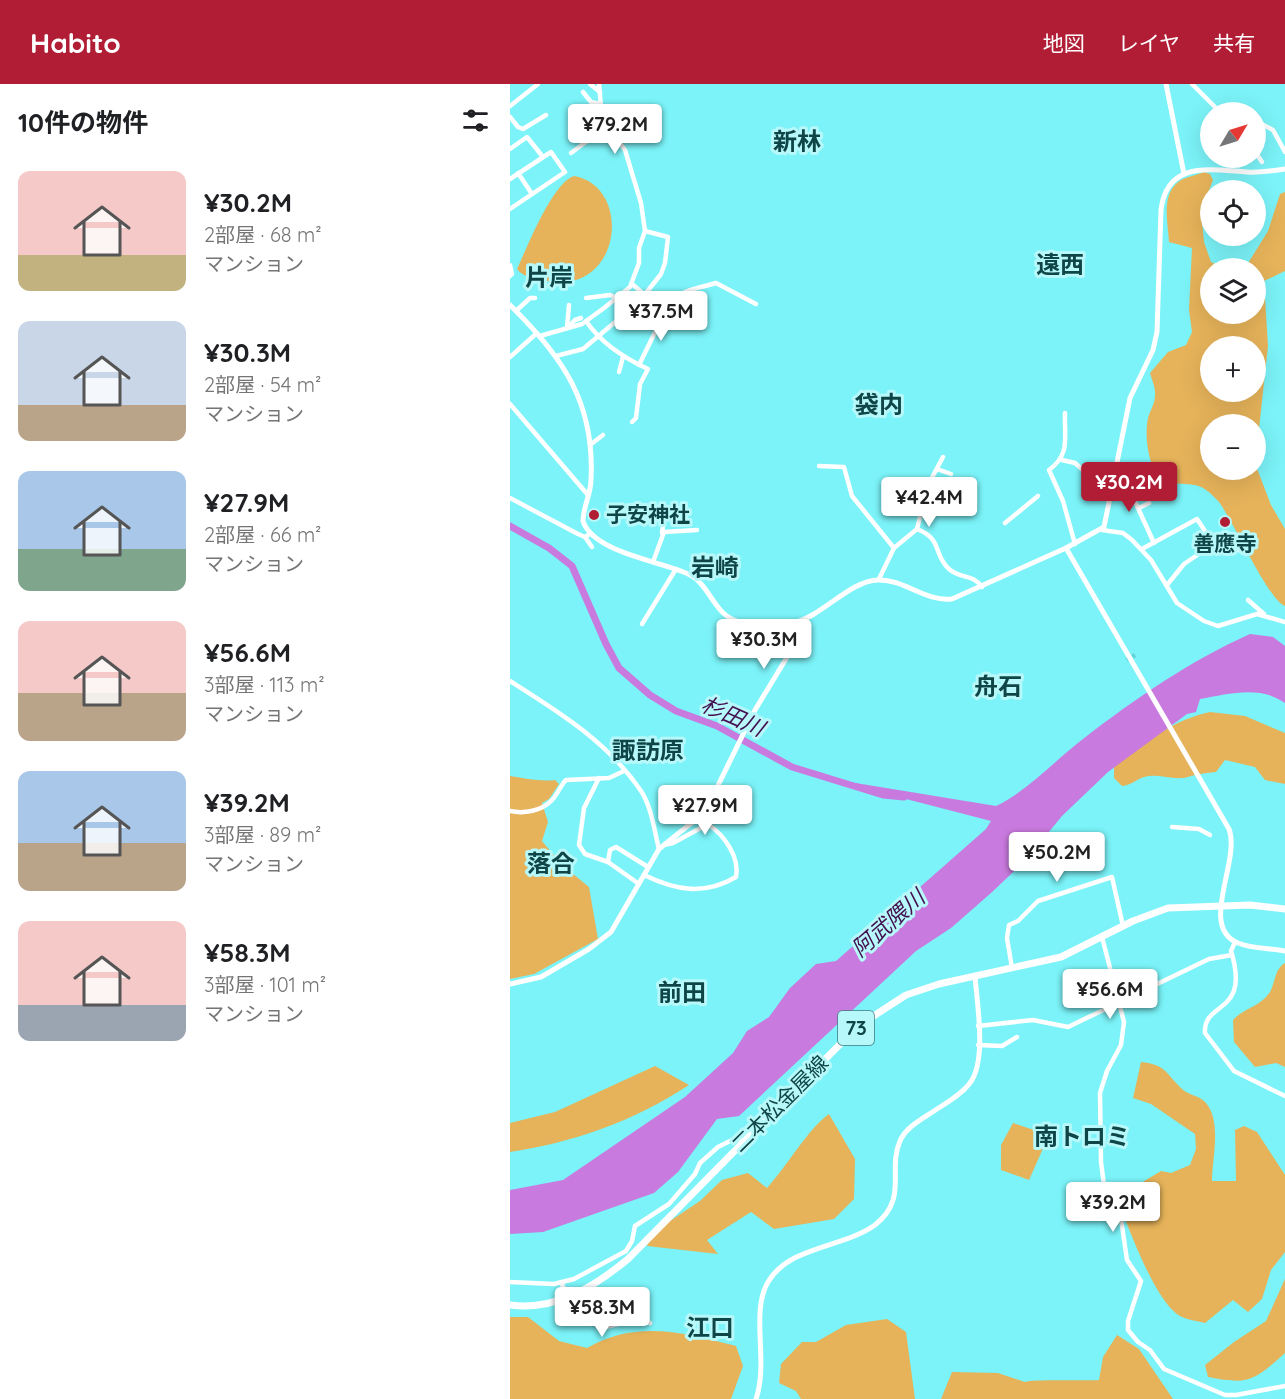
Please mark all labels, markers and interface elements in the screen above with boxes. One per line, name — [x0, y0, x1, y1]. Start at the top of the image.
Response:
text: Habito — [30, 25, 121, 60]
text: 地図 — [1043, 30, 1085, 56]
text: レイヤ — [1118, 30, 1180, 56]
text: 共有 — [1213, 30, 1255, 56]
north arrow — [1200, 102, 1266, 168]
map controls — [1200, 102, 1266, 480]
icon: filters — [459, 104, 492, 137]
pin: ¥79.2M — [566, 104, 664, 155]
text: 10件の物件 — [18, 106, 148, 139]
text: ¥79.2M — [582, 111, 648, 136]
district label: 新林 — [773, 126, 821, 156]
button: locate — [1200, 180, 1266, 246]
text: ¥30.2M — [204, 186, 292, 219]
icon: home — [66, 195, 138, 267]
text: 2部屋 · 68 m² — [204, 222, 322, 247]
district label: 遠西 — [1036, 249, 1084, 279]
text: マンション — [204, 251, 304, 276]
button: layers — [1200, 258, 1266, 324]
district label: 片岸 — [525, 262, 573, 292]
pin: ¥37.5M — [612, 291, 710, 342]
text: ¥37.5M — [628, 298, 694, 323]
text: ¥30.3M — [204, 336, 291, 369]
button: + — [1200, 336, 1266, 402]
icon: home — [66, 345, 138, 417]
text: 2部屋 · 54 m² — [204, 372, 321, 397]
district label: 袋内 — [854, 389, 903, 419]
text: マンション — [204, 401, 304, 426]
button: − — [1200, 414, 1266, 480]
pin: ¥30.2M — [1080, 462, 1178, 513]
text: ¥30.2M — [1095, 469, 1163, 494]
pin: ¥42.4M — [880, 477, 978, 528]
text: ¥42.4M — [895, 484, 963, 509]
text: ¥27.9M — [204, 486, 289, 519]
icon: home — [66, 495, 138, 567]
place label: 子安神社 — [606, 501, 690, 527]
marker: 子安神社 — [587, 508, 601, 522]
marker: 善應寺 — [1218, 515, 1232, 529]
text: 2部屋 · 66 m² — [204, 522, 321, 547]
place label: 善應寺 — [1194, 530, 1257, 556]
text: マンション — [204, 551, 304, 576]
district label: 岩崎 — [691, 552, 739, 582]
pin: ¥30.3M — [715, 619, 813, 670]
text: ¥30.3M — [730, 626, 798, 651]
text: ¥56.6M — [204, 636, 291, 669]
icon: home — [66, 645, 138, 717]
district label: 舟石 — [974, 671, 1022, 701]
text: 3部屋 · 113 m² — [204, 672, 325, 697]
water label: 杉田川 — [697, 690, 771, 743]
text: マンション — [204, 701, 304, 726]
district label: 諏訪原 — [612, 735, 684, 765]
pin: ¥27.9M — [656, 785, 754, 836]
text: ¥39.2M — [204, 786, 290, 819]
text: ¥27.9M — [672, 792, 738, 817]
icon: home — [66, 795, 138, 867]
text: 3部屋 · 89 m² — [204, 822, 321, 847]
pin: ¥50.2M — [1008, 832, 1106, 883]
text: ¥50.2M — [1023, 839, 1091, 864]
district label: 落合 — [527, 848, 575, 878]
text: マンション — [204, 851, 304, 876]
water label: 阿武隈川 — [846, 882, 932, 962]
text: ¥58.3M — [204, 936, 290, 969]
icon: home — [66, 945, 138, 1017]
pin: ¥56.6M — [1061, 969, 1159, 1020]
text: 3部屋 · 101 m² — [204, 972, 326, 997]
text: ¥56.6M — [1077, 976, 1143, 1001]
district label: 前田 — [658, 977, 706, 1007]
text: マンション — [204, 1001, 304, 1026]
road number: 73 — [838, 1011, 874, 1045]
street label: 二本松金屋線 — [726, 1050, 833, 1157]
district label: 南トロミ — [1034, 1121, 1130, 1151]
pin: ¥39.2M — [1064, 1182, 1162, 1233]
text: ¥39.2M — [1080, 1189, 1146, 1214]
pin: ¥58.3M — [553, 1287, 651, 1338]
text: ¥58.3M — [569, 1294, 635, 1319]
district label: 江口 — [686, 1312, 734, 1342]

